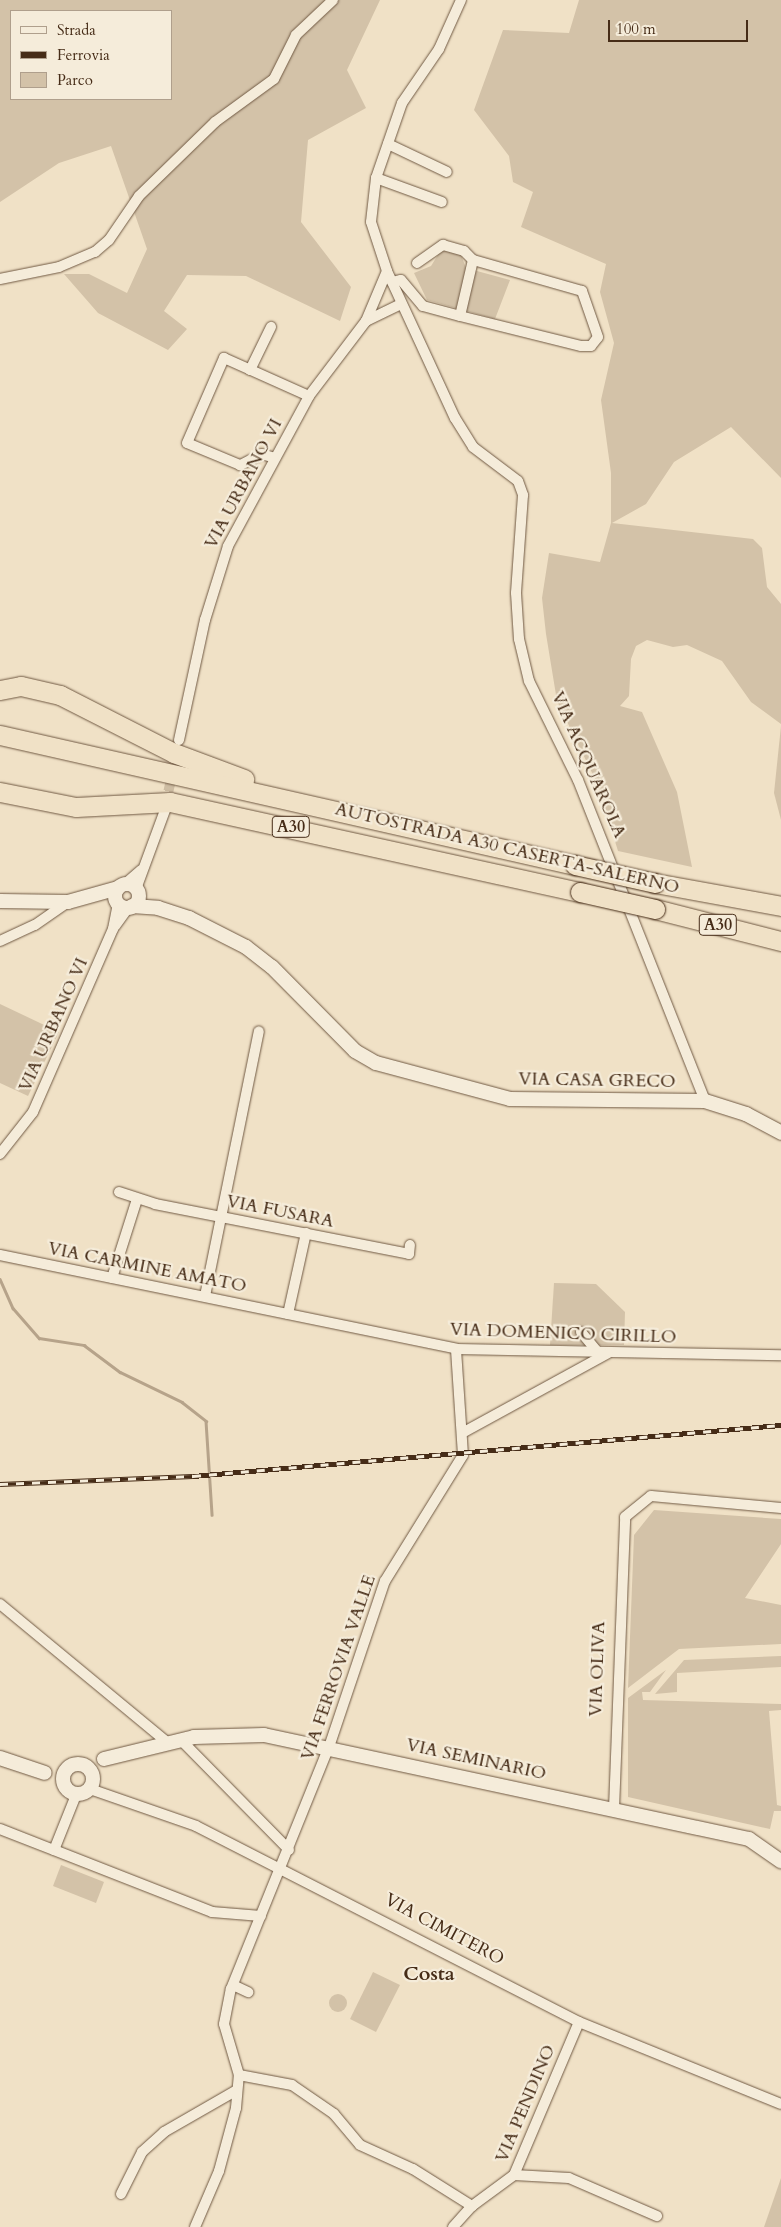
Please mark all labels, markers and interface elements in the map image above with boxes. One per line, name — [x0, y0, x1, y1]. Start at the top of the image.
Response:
legend — [10, 10, 172, 100]
scale bar — [611, 10, 751, 42]
text: 100 m — [616, 19, 656, 39]
text: Strada — [57, 20, 96, 40]
text: Ferrovia — [57, 45, 110, 65]
text: Parco — [57, 70, 93, 90]
street label: VIA URBANO VI — [201, 415, 287, 553]
street label: VIA ACQUAROLA — [546, 688, 630, 842]
street label: AUTOSTRADA A30 CASERTA-SALERNO — [333, 799, 681, 899]
road number: A30 — [271, 814, 311, 840]
road number: A30 — [698, 912, 738, 938]
street label: VIA URBANO VI — [15, 955, 93, 1095]
street label: VIA CASA GRECO — [518, 1069, 676, 1093]
street label: VIA FUSARA — [224, 1191, 336, 1233]
street label: VIA CARMINE AMATO — [46, 1238, 248, 1298]
street label: VIA DOMENICO CIRILLO — [449, 1319, 677, 1349]
street label: VIA FERROVIA VALLE — [297, 1572, 381, 1764]
street label: VIA OLIVA — [586, 1621, 610, 1717]
street label: VIA SEMINARIO — [404, 1735, 548, 1785]
street label: VIA CIMITERO — [380, 1889, 508, 1971]
district label: Costa — [403, 1961, 455, 1985]
street label: VIA PENDINO — [491, 2042, 561, 2166]

